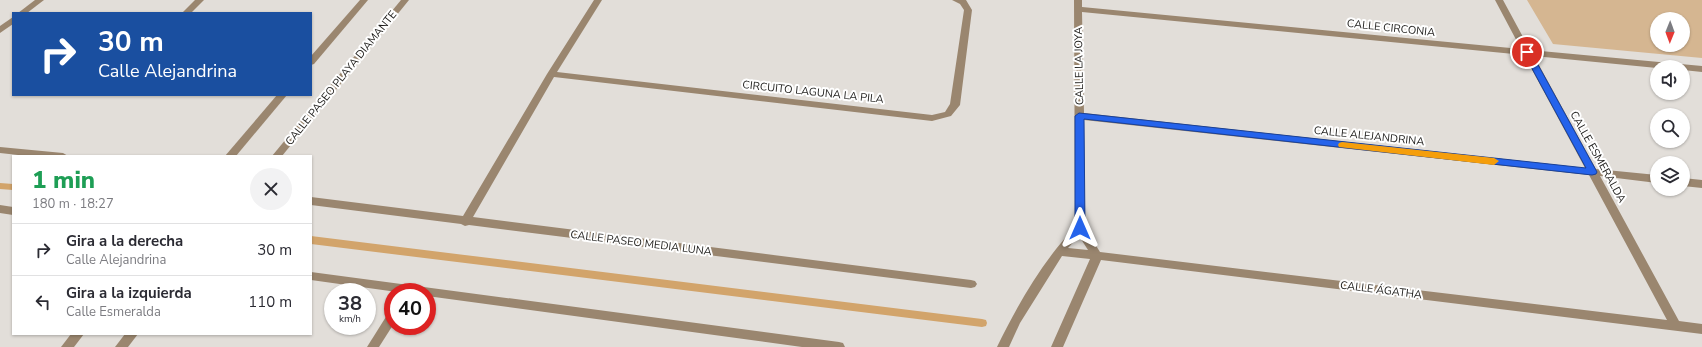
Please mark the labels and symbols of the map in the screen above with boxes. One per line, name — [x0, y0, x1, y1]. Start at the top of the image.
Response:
street label: CALLE PASEO PLAYA DIAMANTE — [282, 8, 400, 148]
north arrow — [1650, 12, 1690, 52]
street label: CALLE CIRCONIA — [1346, 16, 1436, 40]
street label: CALLE LA JOYA — [1071, 27, 1087, 105]
pin — [1510, 35, 1544, 69]
street label: CIRCUITO LAGUNA LA PILA — [742, 77, 884, 107]
street label: CALLE ESMERALDA — [1567, 109, 1629, 205]
street label: CALLE ALEJANDRINA — [1313, 123, 1425, 149]
position arrow — [1059, 207, 1101, 249]
street label: CALLE PASEO MEDIA LUNA — [569, 227, 713, 259]
street label: CALLE ÁGATHA — [1339, 277, 1423, 302]
speed limit sign: 40 — [384, 283, 436, 335]

